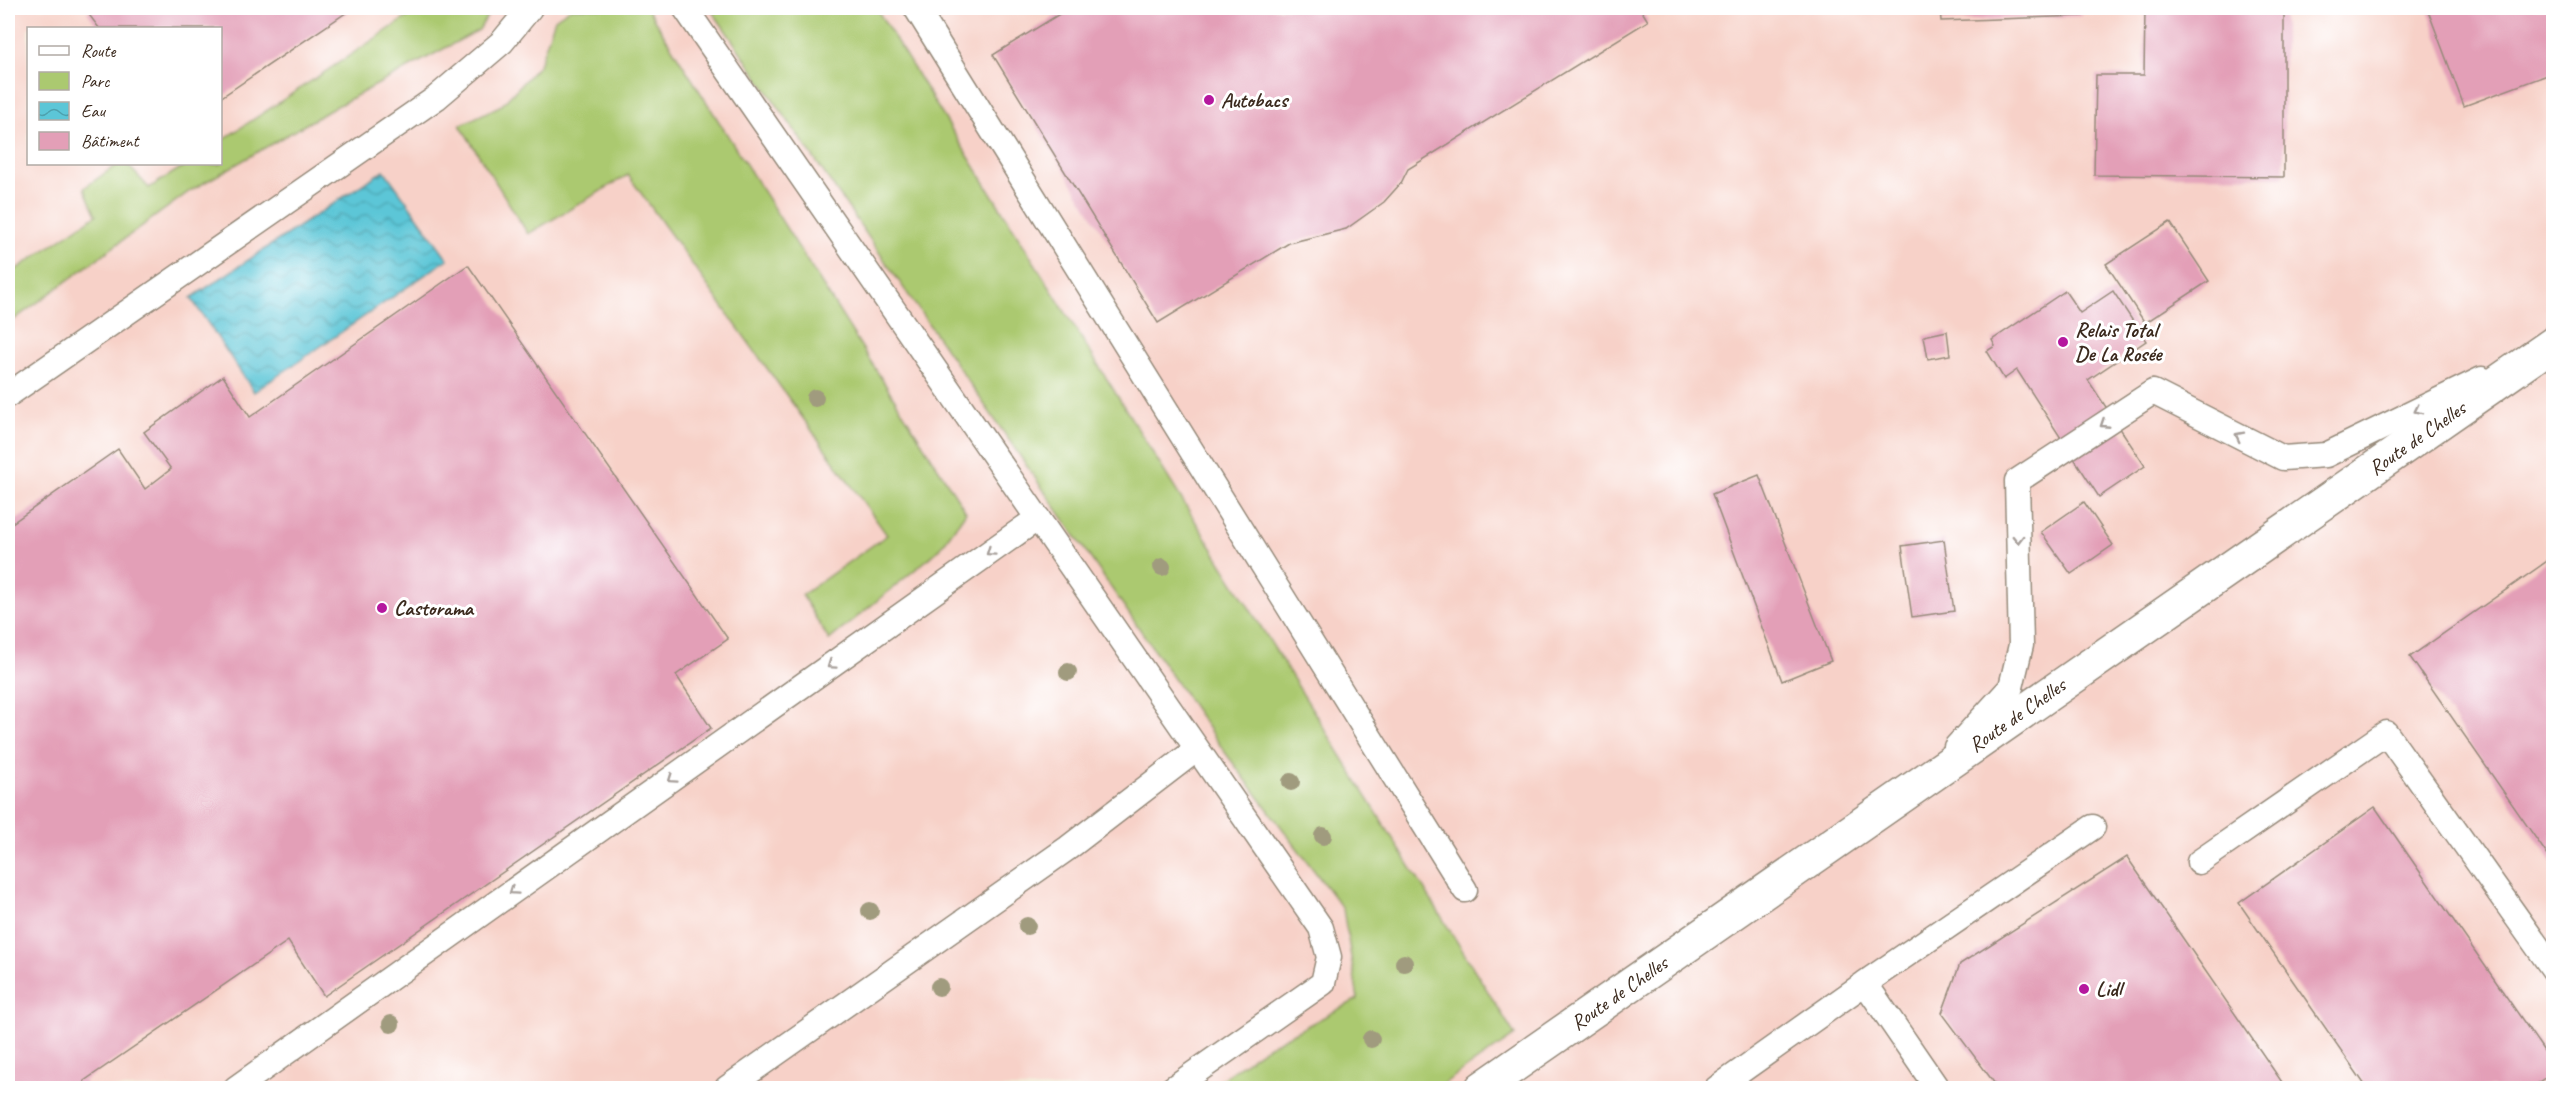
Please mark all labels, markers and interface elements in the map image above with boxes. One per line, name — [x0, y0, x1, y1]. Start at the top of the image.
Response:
legend — [27, 27, 222, 165]
text: Route — [81, 40, 116, 62]
text: Parc — [81, 70, 110, 92]
place label: Autobacs — [1221, 87, 1290, 113]
marker: Autobacs — [1202, 93, 1216, 107]
text: Eau — [81, 100, 106, 122]
text: Bâtiment — [81, 130, 141, 152]
place label: Relais Total De La Rosée — [2075, 317, 2163, 367]
marker: Relais Total De La Rosée — [2056, 335, 2070, 349]
street label: Route de Chelles — [2363, 394, 2472, 481]
one-way arrow — [2414, 403, 2425, 415]
one-way arrow — [2100, 417, 2111, 428]
one-way arrow — [2235, 431, 2246, 443]
one-way arrow — [2012, 535, 2024, 544]
one-way arrow — [985, 545, 996, 556]
place label: Castorama — [394, 595, 475, 621]
marker: Castorama — [375, 601, 389, 615]
one-way arrow — [827, 658, 838, 669]
street label: Route de Chelles — [1963, 671, 2072, 758]
one-way arrow — [668, 771, 679, 782]
one-way arrow — [509, 884, 520, 895]
street label: Route de Chelles — [1565, 949, 1674, 1036]
place label: Lidl — [2096, 976, 2126, 1002]
marker: Lidl — [2077, 982, 2091, 996]

